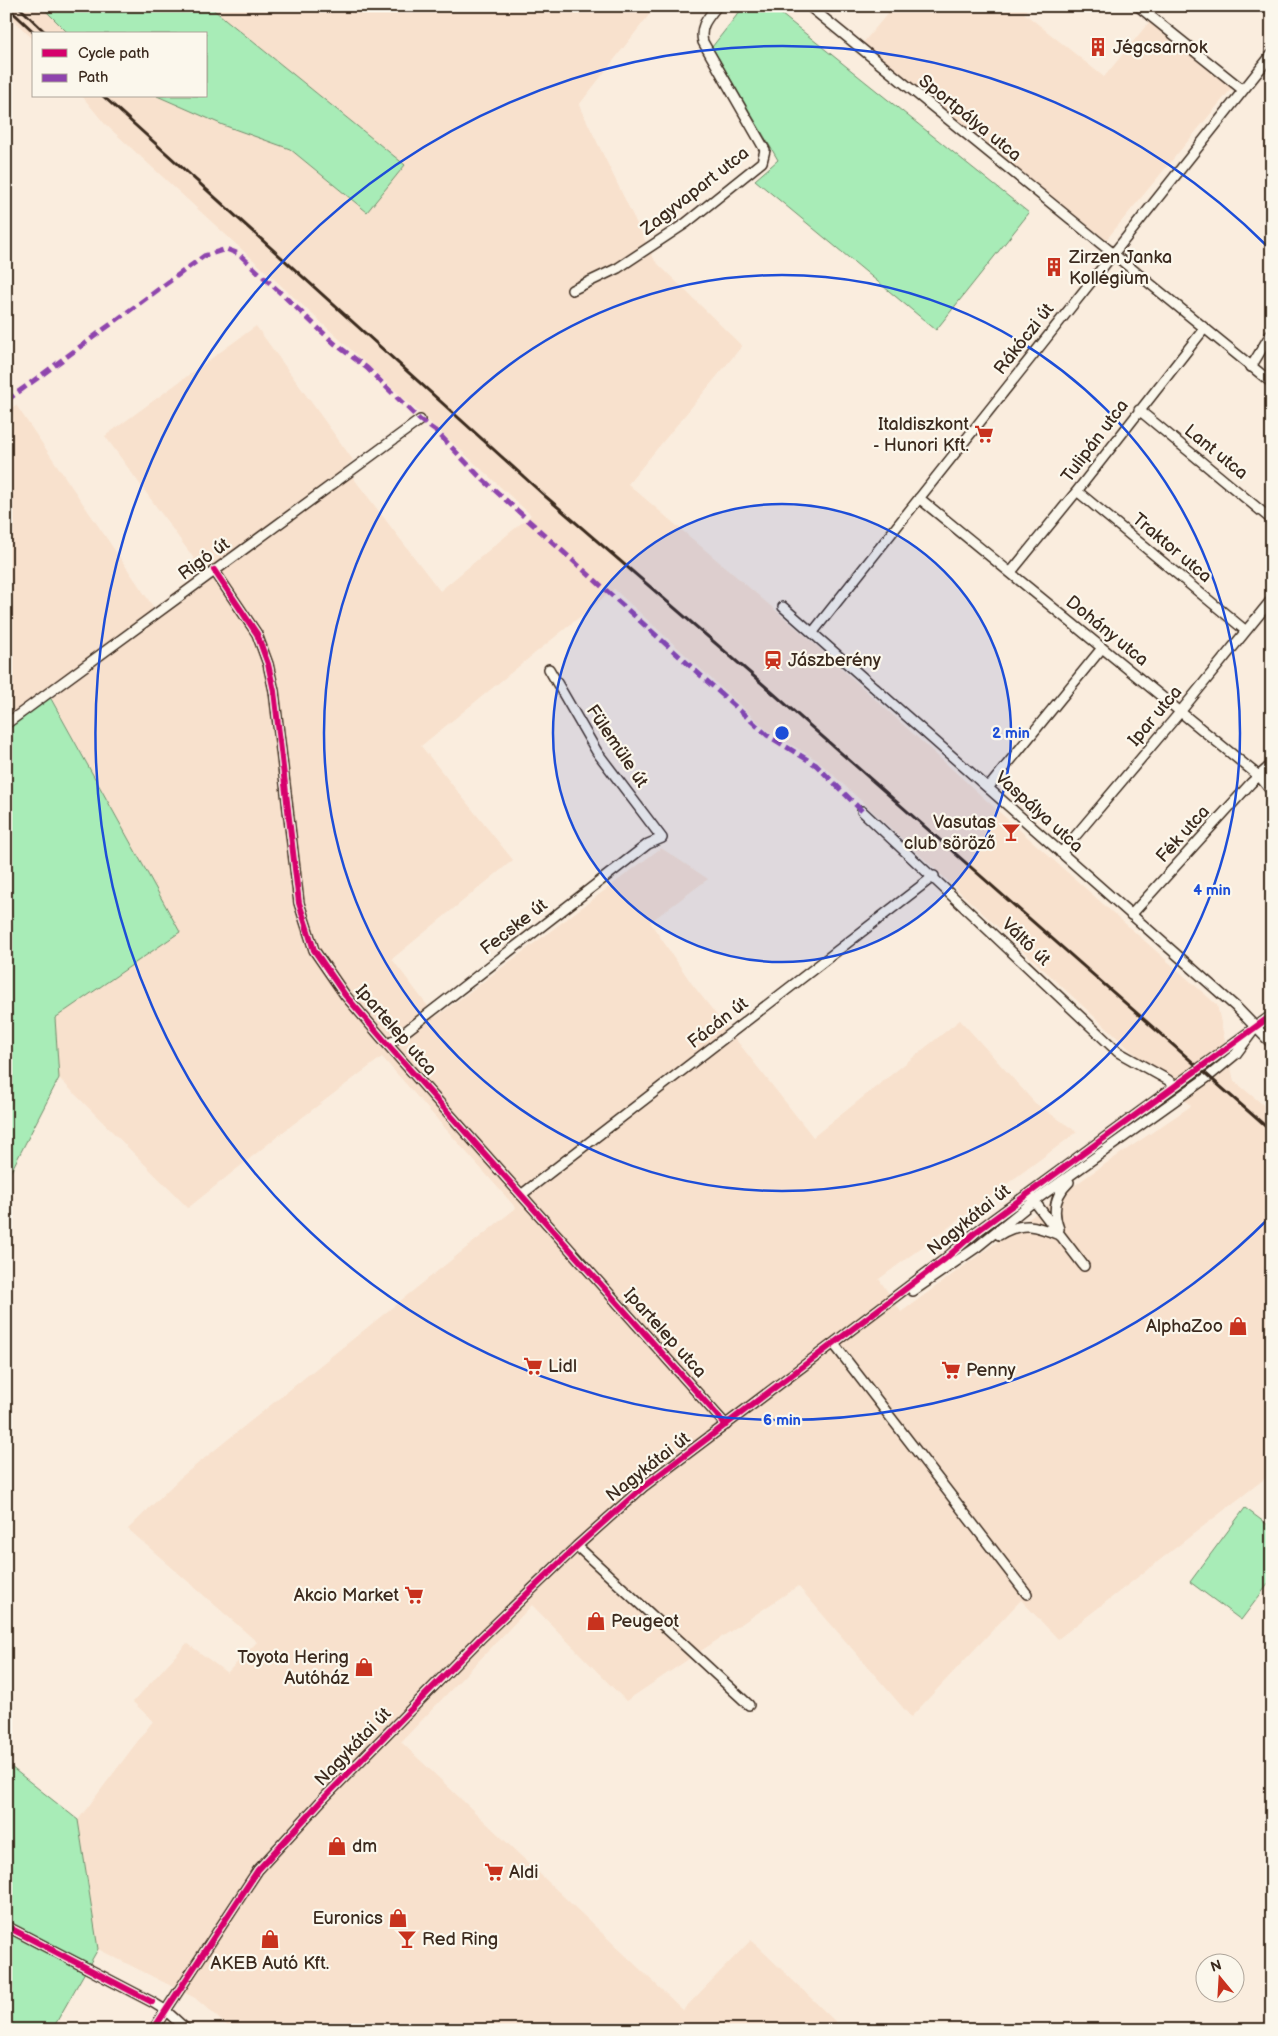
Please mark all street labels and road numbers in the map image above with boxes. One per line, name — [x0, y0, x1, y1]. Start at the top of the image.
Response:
street label: Sportpálya utca — [914, 70, 1026, 166]
street label: Zagyvapart utca — [636, 142, 753, 240]
street label: Rákóczi út — [990, 299, 1059, 379]
street label: Tulipán utca — [1057, 395, 1133, 487]
street label: Lant utca — [1180, 420, 1252, 484]
street label: Traktor utca — [1128, 509, 1216, 587]
street label: Rigó út — [174, 533, 234, 585]
street label: Dohány utca — [1062, 591, 1152, 671]
street label: Ipar utca — [1124, 682, 1186, 750]
street label: Fülemüle út — [582, 701, 653, 792]
street label: Vaspálya utca — [991, 767, 1087, 857]
street label: Fék utca — [1152, 801, 1214, 867]
street label: Fecske út — [476, 894, 552, 960]
street label: Váltó út — [997, 914, 1055, 971]
street label: Ipartelep utca — [351, 980, 441, 1080]
street label: Fácán út — [684, 993, 753, 1053]
street label: Nagykátai út — [923, 1180, 1015, 1260]
street label: Ipartelep utca — [619, 1284, 711, 1382]
street label: Nagykátai út — [602, 1427, 694, 1506]
street label: Nagykátai út — [311, 1703, 396, 1790]

